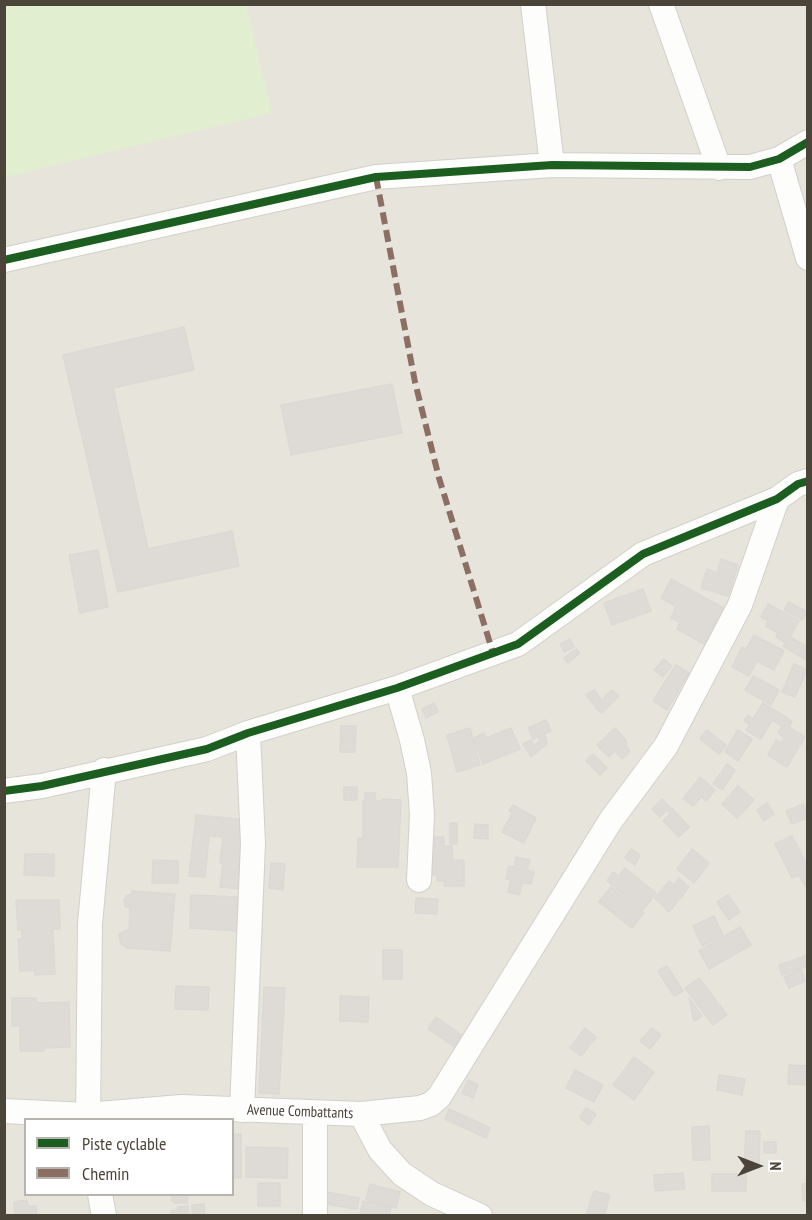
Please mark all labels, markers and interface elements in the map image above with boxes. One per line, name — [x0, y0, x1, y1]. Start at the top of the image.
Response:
street label: Avenue Combattants — [247, 1101, 353, 1123]
legend — [24, 1118, 234, 1196]
text: Piste cyclable — [82, 1132, 166, 1155]
north arrow — [728, 1136, 788, 1196]
text: Chemin — [82, 1162, 129, 1185]
text: N — [766, 1162, 786, 1170]

